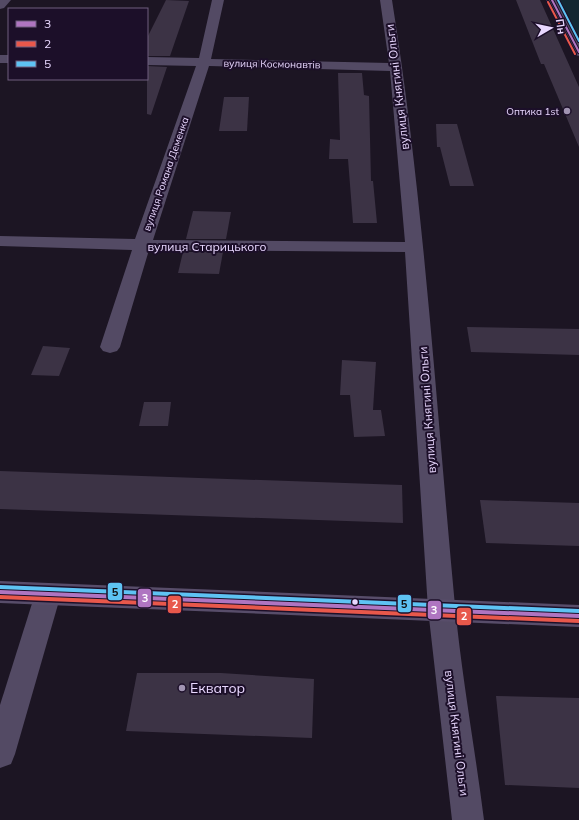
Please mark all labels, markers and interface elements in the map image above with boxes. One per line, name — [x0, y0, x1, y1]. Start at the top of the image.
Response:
legend — [8, 8, 148, 80]
north arrow — [531, 8, 571, 48]
text: 3 — [44, 16, 51, 31]
text: Пн — [553, 18, 569, 35]
street label: вулиця Княгині Ольги — [382, 23, 412, 151]
text: 2 — [44, 36, 51, 51]
text: 5 — [44, 56, 51, 71]
street label: вулиця Космонавтів — [223, 57, 321, 71]
place label: Оптика 1st — [506, 105, 559, 118]
marker: Оптика 1st — [562, 106, 572, 116]
street label: вулиця Романа Деменка — [140, 115, 192, 233]
street label: вулиця Старицького — [147, 239, 267, 254]
street label: вулиця Княгині Ольги — [415, 346, 439, 474]
line badge: 5 — [107, 582, 123, 601]
text: 5 — [112, 585, 119, 599]
line badge: 3 — [137, 588, 152, 608]
text: 3 — [142, 591, 149, 605]
line badge: 5 — [397, 594, 412, 613]
line badge: 2 — [167, 595, 182, 614]
text: 2 — [172, 597, 179, 611]
unlabelled marker — [350, 597, 360, 607]
text: 5 — [401, 597, 408, 611]
line badge: 3 — [427, 600, 442, 620]
text: 3 — [431, 603, 438, 617]
line badge: 2 — [456, 607, 472, 626]
text: 2 — [461, 609, 468, 623]
street label: вулиця Княгині Ольги — [442, 669, 472, 797]
place label: Екватор — [190, 679, 245, 697]
marker: Екватор — [177, 683, 187, 693]

